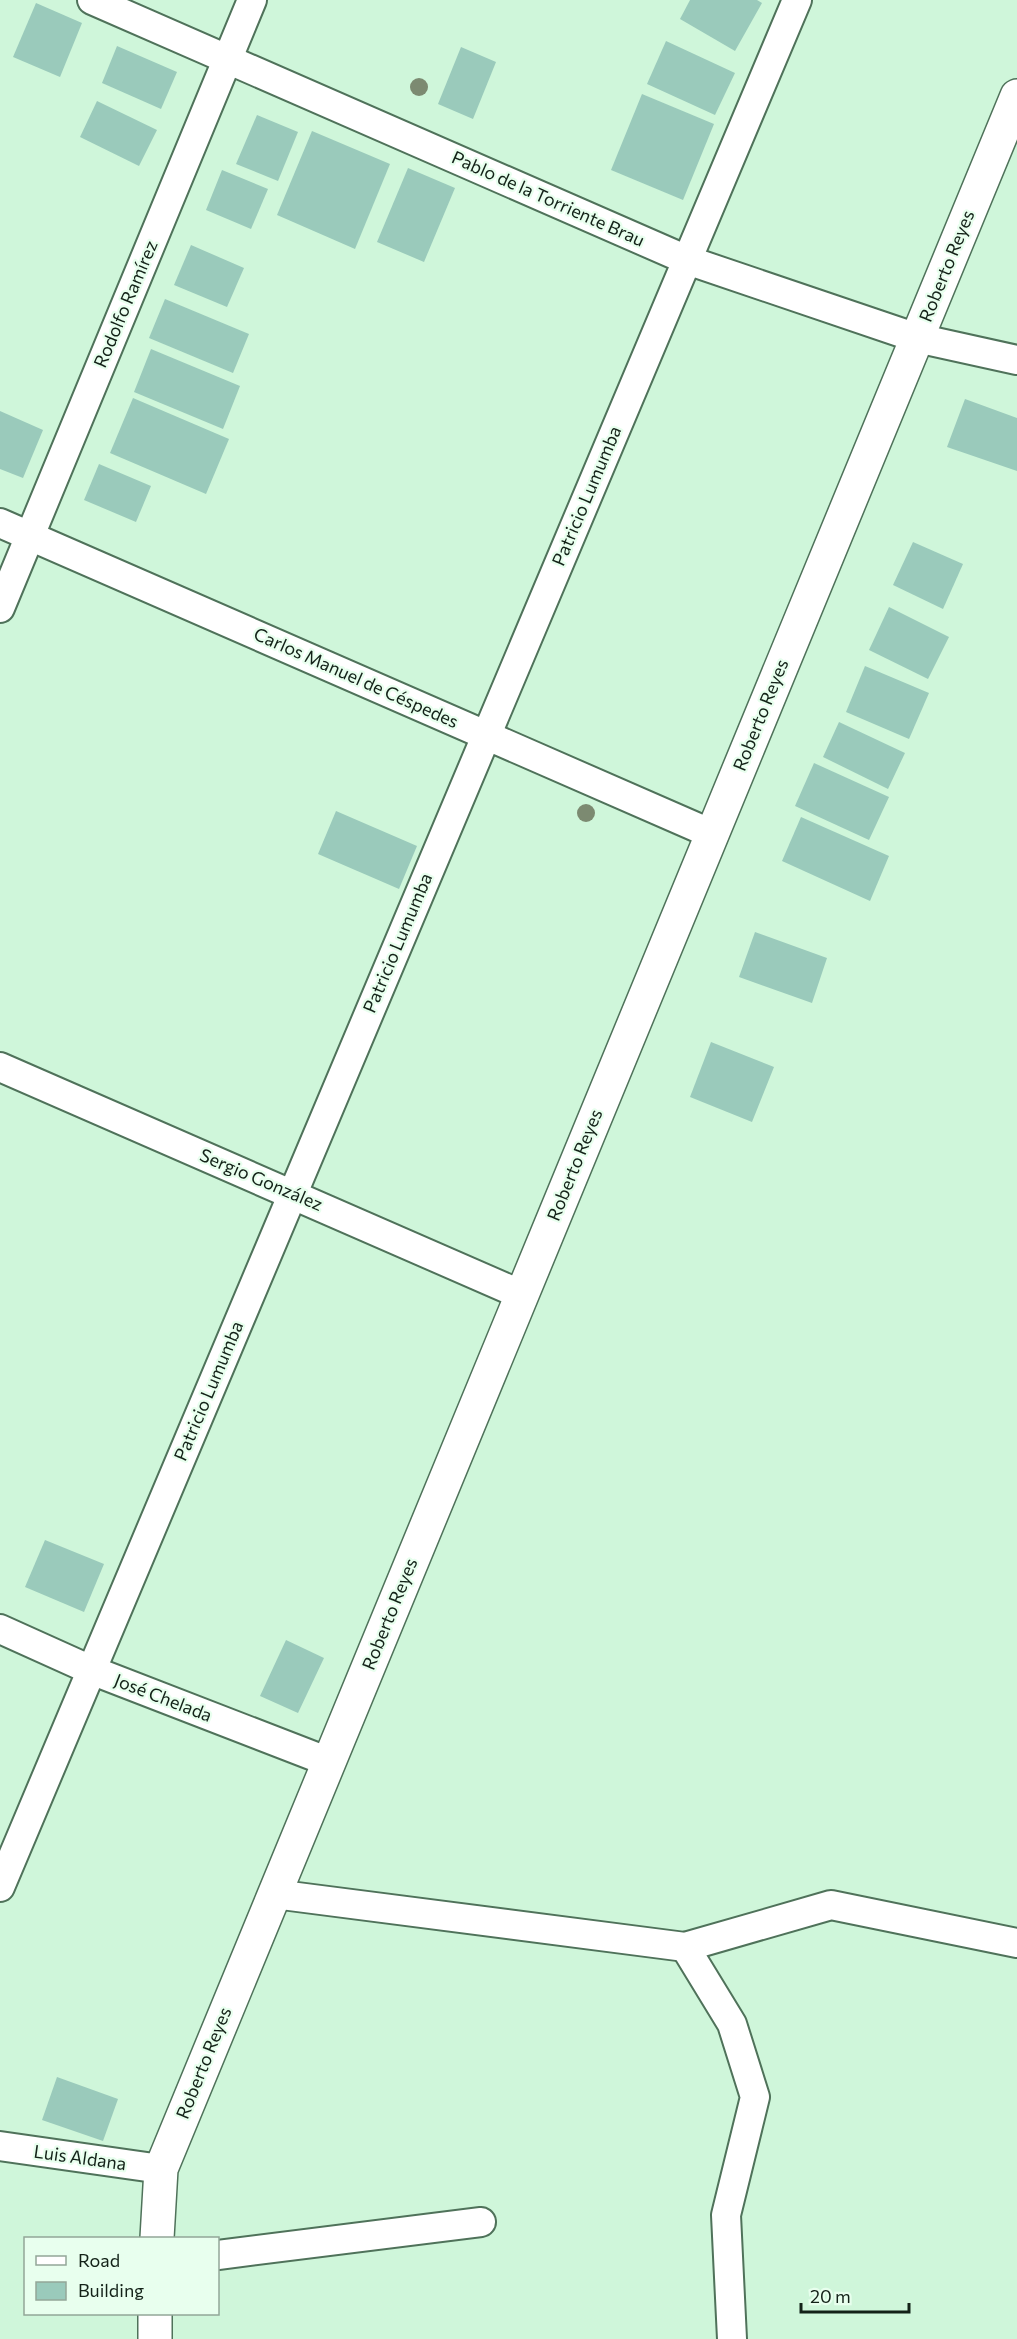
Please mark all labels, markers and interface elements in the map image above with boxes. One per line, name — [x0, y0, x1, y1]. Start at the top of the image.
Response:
street label: Pablo de la Torriente Brau — [449, 146, 648, 251]
street label: Roberto Reyes — [914, 207, 978, 325]
street label: Rodolfo Ramírez — [88, 237, 162, 370]
street label: Patricio Lumumba — [547, 422, 625, 569]
street label: Carlos Manuel de Céspedes — [251, 622, 462, 732]
street label: Roberto Reyes — [728, 656, 792, 774]
street label: Patricio Lumumba — [358, 869, 436, 1016]
street label: Roberto Reyes — [542, 1106, 606, 1224]
street label: Sergio González — [197, 1143, 326, 1215]
street label: Patricio Lumumba — [169, 1317, 247, 1464]
street label: Roberto Reyes — [357, 1555, 421, 1673]
street label: José Chelada — [111, 1668, 215, 1726]
street label: Roberto Reyes — [171, 2004, 235, 2122]
street label: Luis Aldana — [32, 2140, 128, 2174]
legend — [24, 2237, 219, 2315]
text: Road — [78, 2249, 120, 2271]
scale bar — [801, 2276, 909, 2314]
text: Building — [78, 2279, 144, 2301]
text: 20 m — [810, 2285, 851, 2307]

